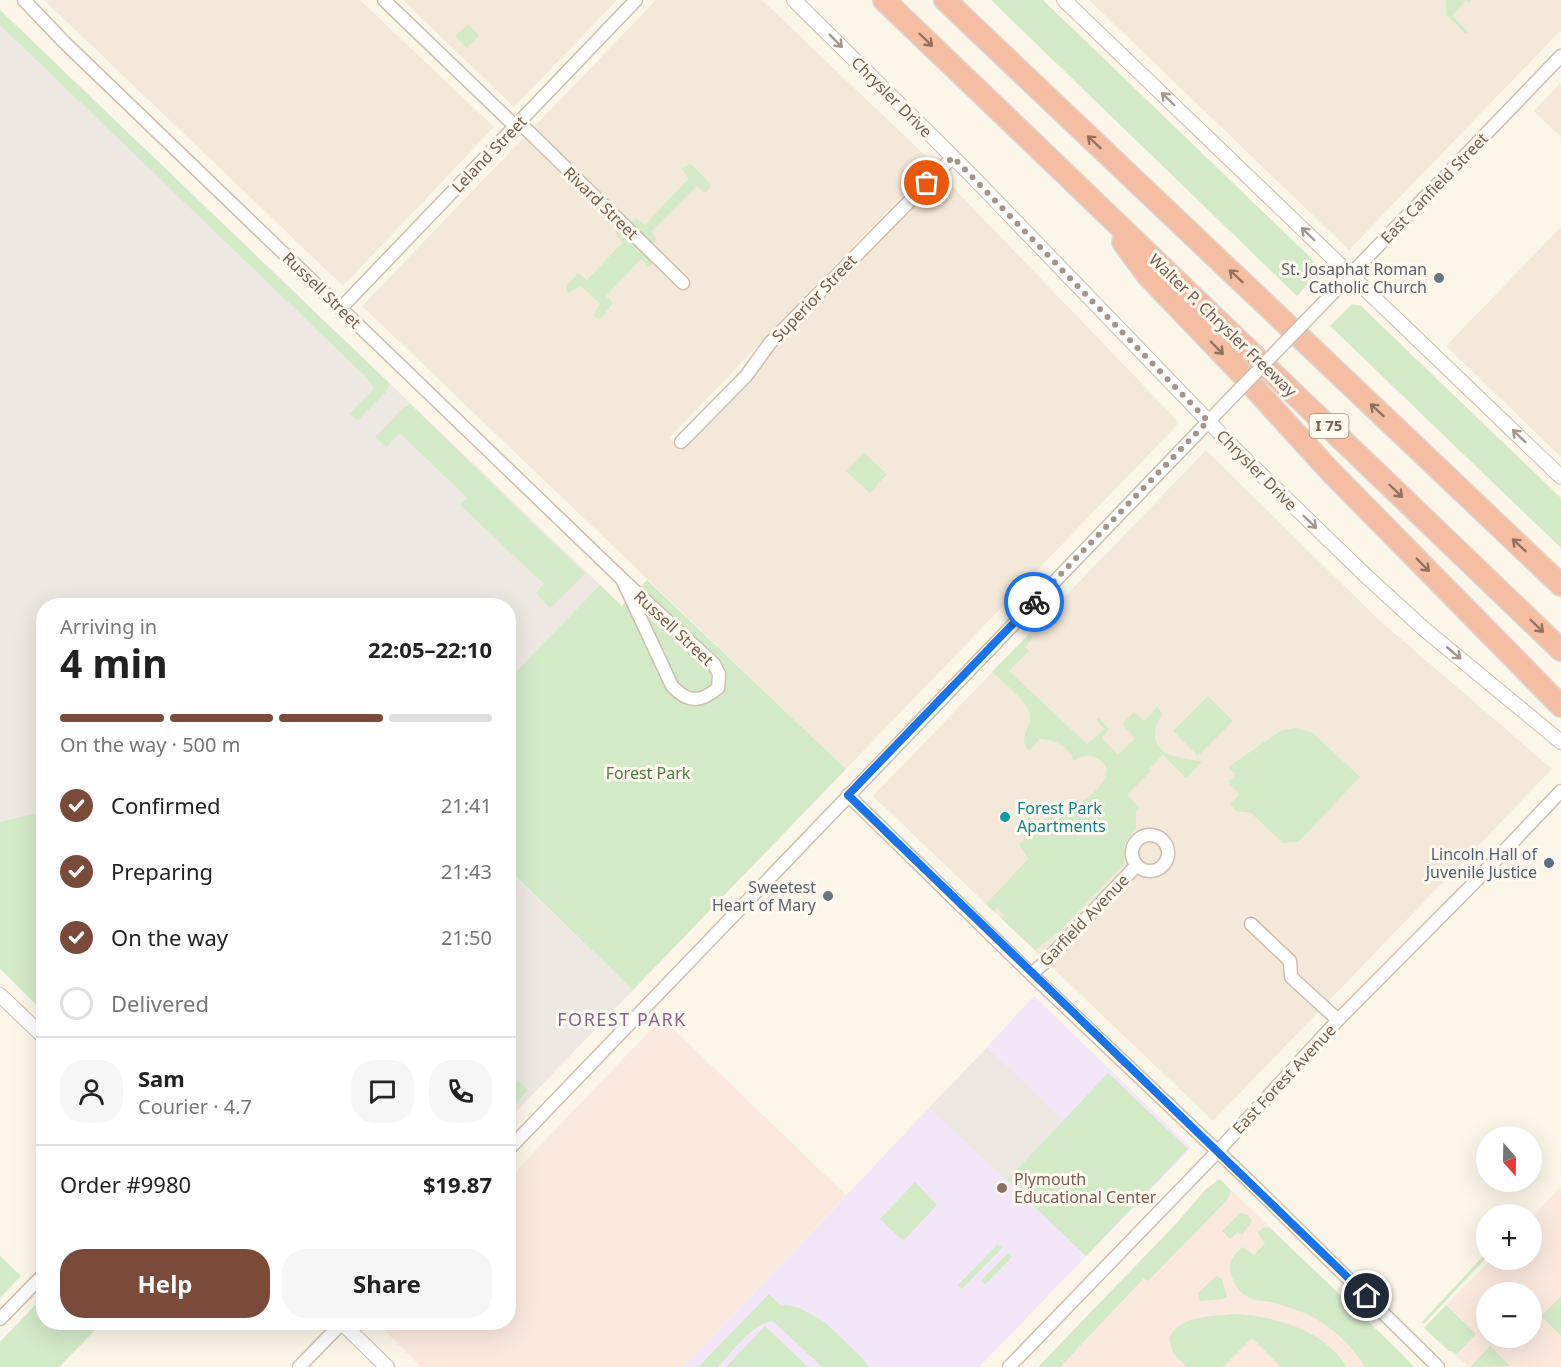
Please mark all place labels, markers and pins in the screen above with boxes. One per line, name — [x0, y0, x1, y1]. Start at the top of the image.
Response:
pin — [901, 157, 952, 208]
place label: St. Josaphat Roman Catholic Church — [1281, 258, 1427, 298]
marker: St. Josaphat Roman Catholic Church — [1432, 271, 1446, 285]
place label: Forest Park Apartments — [1017, 797, 1106, 837]
marker: Forest Park Apartments — [998, 810, 1012, 824]
place label: Lincoln Hall of Juvenile Justice — [1424, 843, 1538, 883]
marker: Lincoln Hall of Juvenile Justice — [1542, 856, 1556, 870]
place label: Sweetest Heart of Mary — [712, 876, 817, 916]
marker: Sweetest Heart of Mary — [821, 889, 835, 903]
place label: Plymouth Educational Center — [1014, 1168, 1157, 1208]
marker: Plymouth Educational Center — [995, 1181, 1009, 1195]
pin — [1341, 1270, 1392, 1321]

